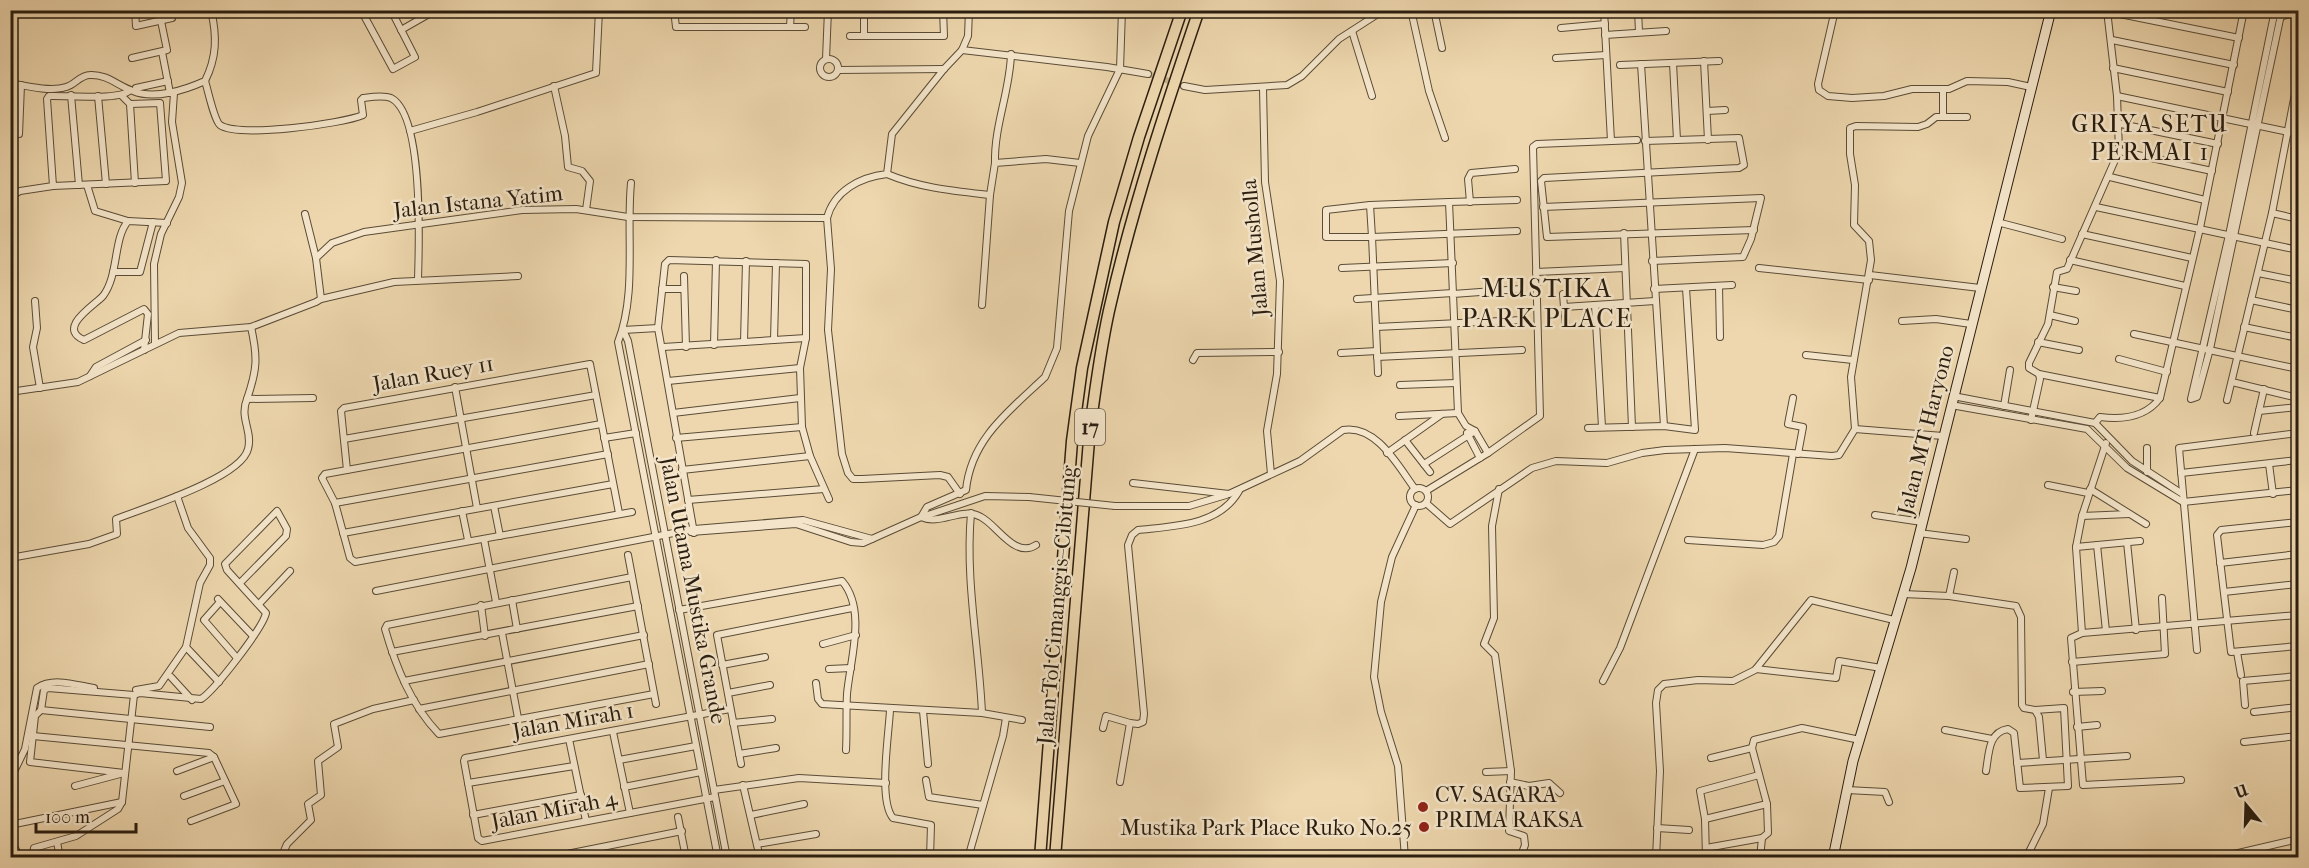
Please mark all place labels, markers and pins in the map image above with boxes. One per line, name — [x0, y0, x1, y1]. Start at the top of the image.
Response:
place label: CV. SAGARA PRIMA RAKSA — [1435, 782, 1584, 833]
marker: CV. SAGARA PRIMA RAKSA — [1416, 800, 1430, 814]
place label: Mustika Park Place Ruko No.25 — [1120, 815, 1412, 841]
marker: Mustika Park Place Ruko No.25 — [1417, 820, 1431, 834]

